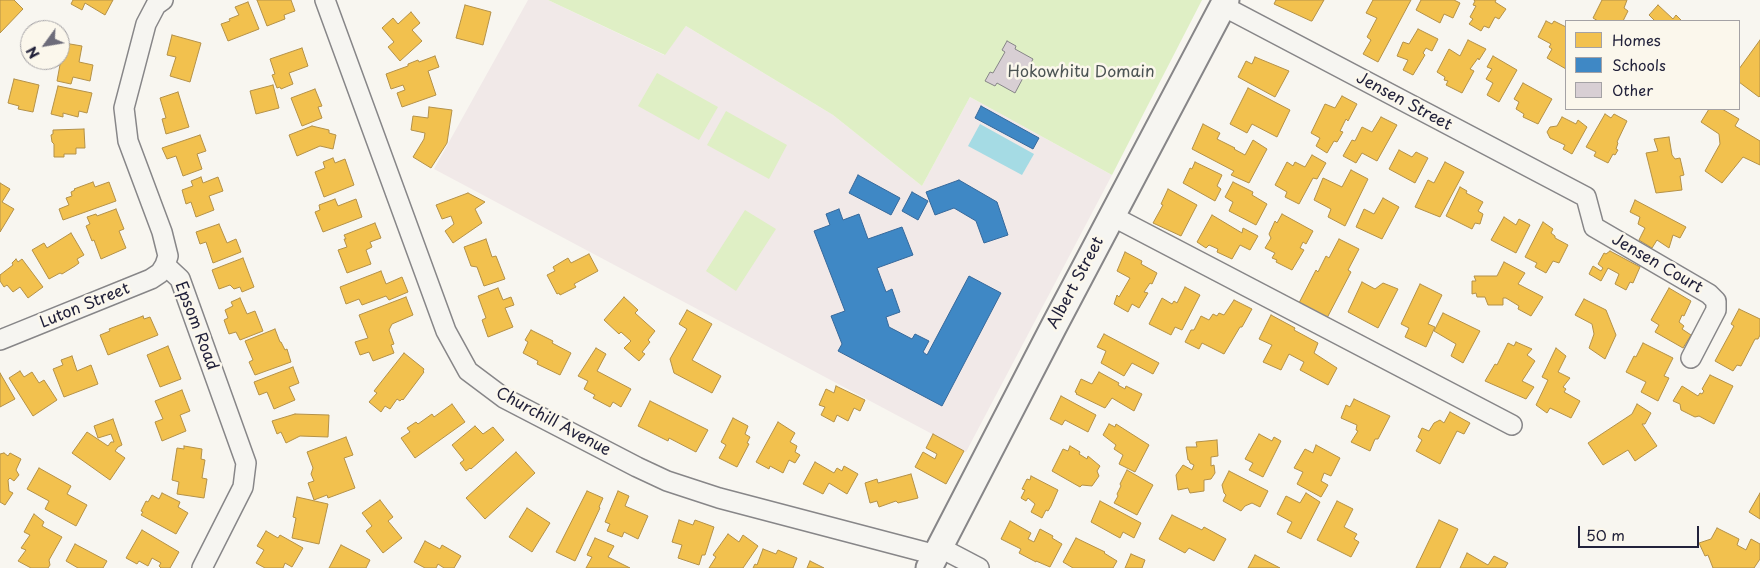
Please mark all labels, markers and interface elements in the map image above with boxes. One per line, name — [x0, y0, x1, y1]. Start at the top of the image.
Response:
north arrow — [20, 20, 70, 70]
legend — [1565, 20, 1740, 110]
text: Homes — [1612, 28, 1661, 51]
text: N — [21, 42, 45, 63]
text: Schools — [1612, 53, 1666, 76]
park label: Hokowhitu Domain — [1008, 63, 1154, 83]
street label: Jensen Street — [1353, 69, 1455, 135]
text: Other — [1612, 78, 1653, 101]
street label: Jensen Court — [1608, 230, 1706, 298]
street label: Albert Street — [1044, 234, 1108, 332]
street label: Luton Street — [37, 279, 133, 333]
street label: Epsom Road — [170, 279, 222, 373]
street label: Churchill Avenue — [492, 384, 614, 460]
scale bar — [1580, 516, 1701, 548]
text: 50 m — [1586, 523, 1625, 546]

